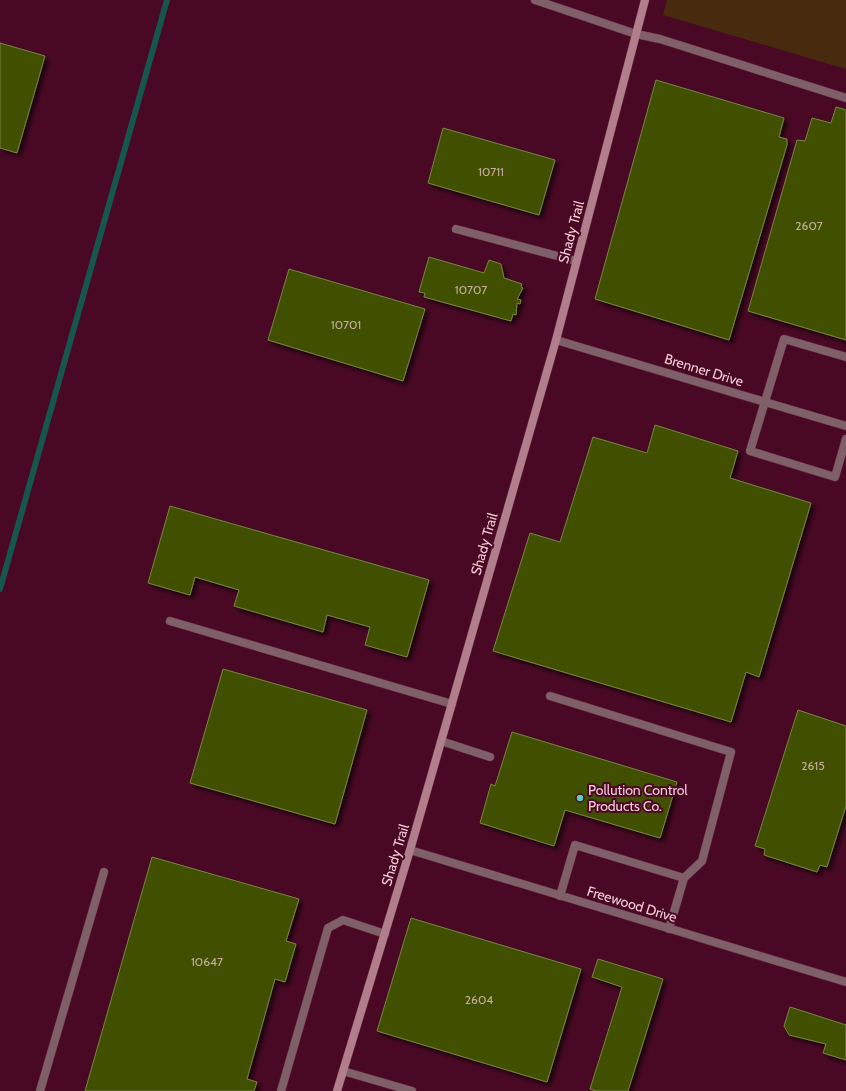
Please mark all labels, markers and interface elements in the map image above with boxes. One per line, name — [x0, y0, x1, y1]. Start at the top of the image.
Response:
house number: 10711 — [478, 164, 504, 179]
street label: Shady Trail — [554, 198, 588, 265]
house number: 2607 — [795, 218, 823, 233]
house number: 10707 — [455, 282, 487, 297]
house number: 10701 — [331, 317, 361, 332]
street label: Brenner Drive — [662, 349, 746, 391]
street label: Shady Trail — [467, 510, 502, 577]
house number: 2615 — [801, 758, 825, 773]
place label: Pollution Control Products Co. — [588, 781, 688, 815]
marker: Pollution Control Products Co. — [575, 793, 585, 803]
street label: Shady Trail — [377, 821, 413, 888]
street label: Freewood Drive — [585, 882, 679, 926]
house number: 10647 — [191, 954, 223, 969]
house number: 2604 — [465, 992, 493, 1007]

